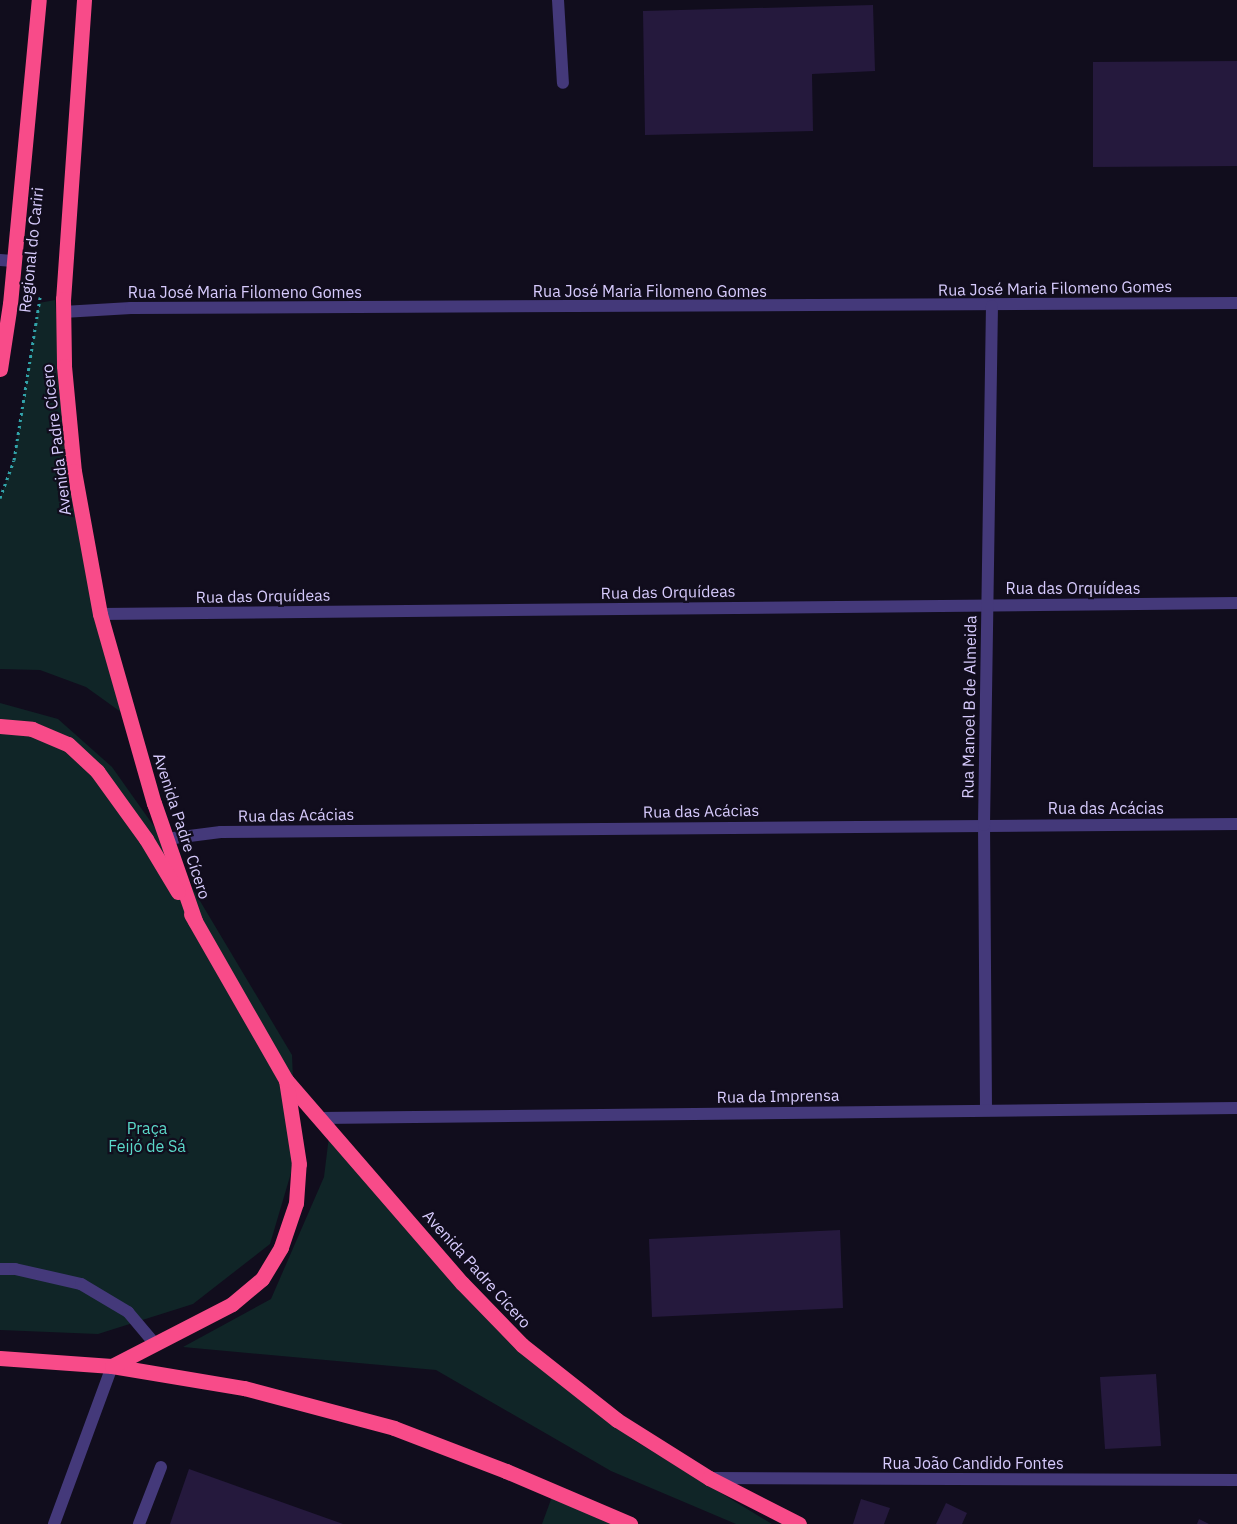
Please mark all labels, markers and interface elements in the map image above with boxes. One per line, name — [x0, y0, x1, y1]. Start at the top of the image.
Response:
street label: Regional do Cariri — [15, 186, 47, 314]
street label: Rua José Maria Filomeno Gomes — [938, 276, 1172, 300]
street label: Rua José Maria Filomeno Gomes — [533, 281, 767, 301]
street label: Rua José Maria Filomeno Gomes — [128, 282, 362, 302]
street label: Avenida Padre Cícero — [37, 363, 75, 517]
street label: Rua das Orquídeas — [1006, 578, 1140, 598]
street label: Rua das Orquídeas — [600, 581, 736, 603]
street label: Rua das Orquídeas — [195, 585, 331, 607]
street label: Rua Manoel B de Almeida — [958, 615, 980, 799]
street label: Avenida Padre Cícero — [149, 751, 215, 901]
street label: Rua das Acácias — [1048, 798, 1164, 818]
street label: Rua das Acácias — [643, 800, 759, 822]
street label: Rua das Acácias — [238, 804, 354, 826]
street label: Rua da Imprensa — [716, 1085, 840, 1107]
park label: Praça Feijó de Sá — [108, 1118, 186, 1156]
street label: Avenida Padre Cícero — [419, 1206, 535, 1332]
street label: Rua João Candido Fontes — [882, 1453, 1064, 1473]

